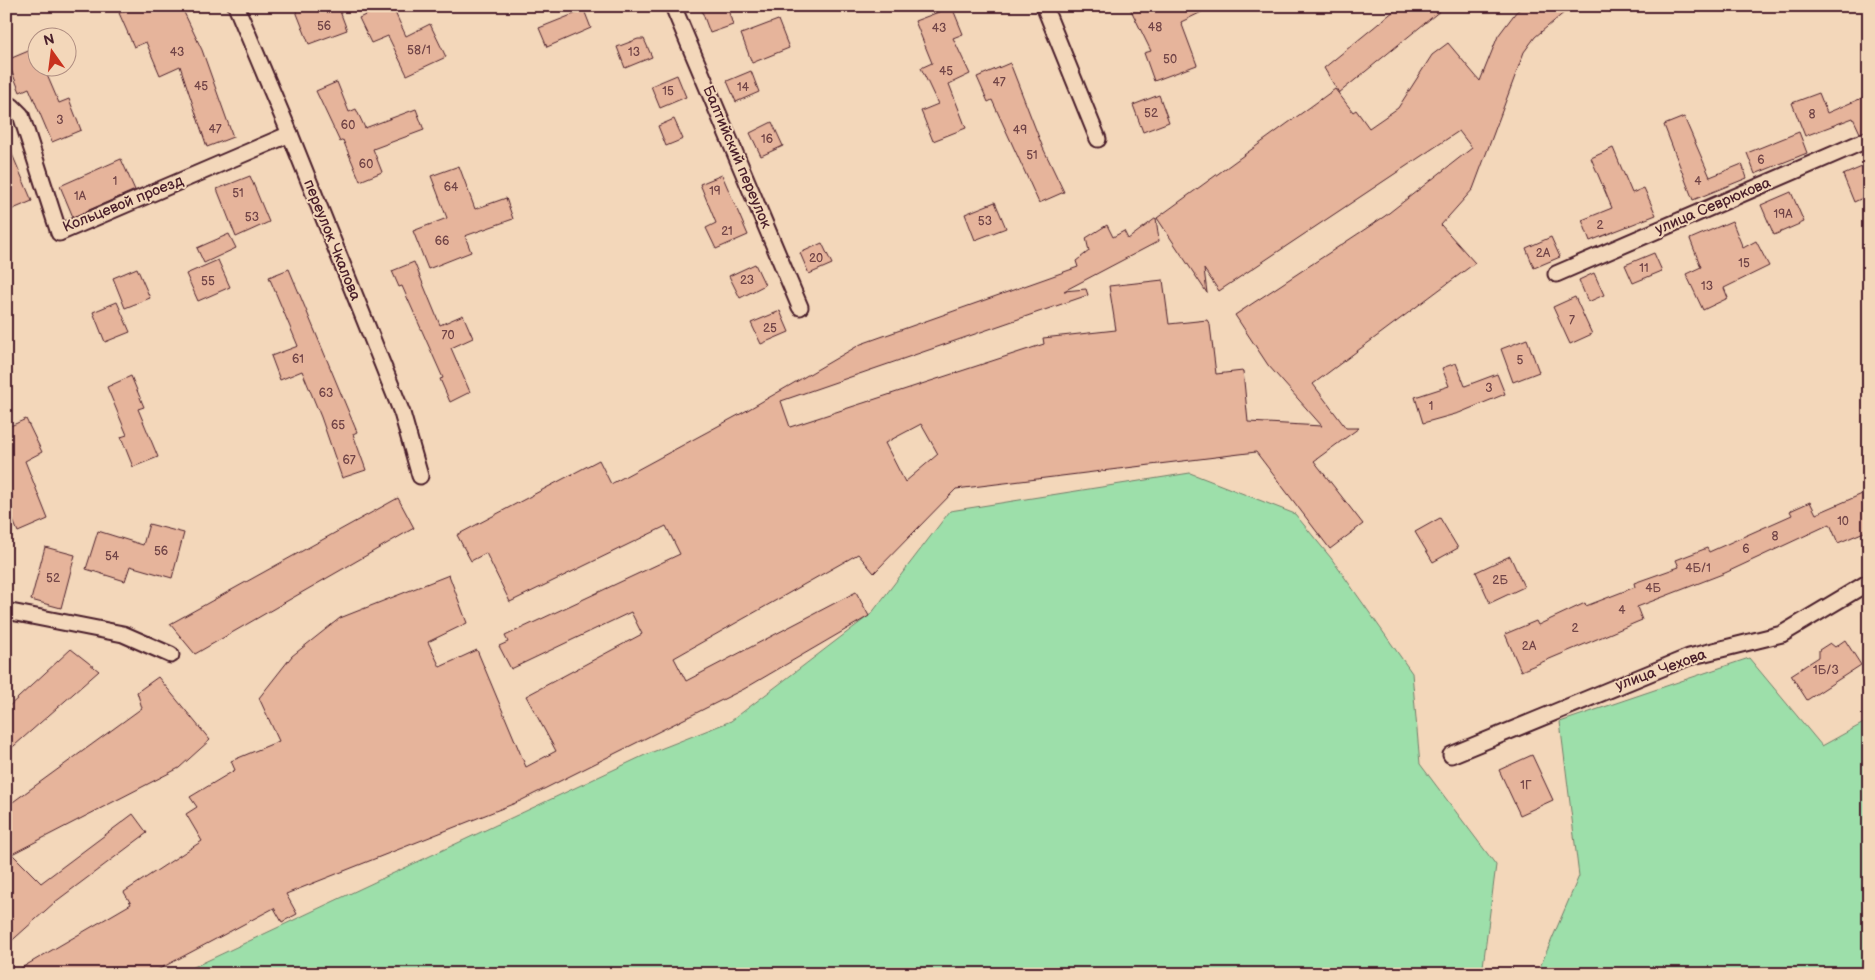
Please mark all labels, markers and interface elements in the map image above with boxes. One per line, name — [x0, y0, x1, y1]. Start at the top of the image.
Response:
house number: 56 — [317, 19, 331, 34]
house number: 48 — [1148, 20, 1162, 35]
house number: 43 — [932, 21, 946, 36]
north arrow — [28, 28, 78, 78]
text: N — [42, 30, 56, 49]
house number: 58/1 — [407, 43, 431, 58]
house number: 43 — [170, 45, 184, 60]
house number: 13 — [628, 45, 640, 60]
house number: 50 — [1163, 52, 1177, 67]
house number: 45 — [939, 64, 953, 79]
house number: 47 — [992, 75, 1006, 90]
house number: 45 — [194, 79, 208, 94]
house number: 14 — [737, 80, 750, 95]
street label: Балтийский переулок — [698, 83, 776, 231]
house number: 15 — [662, 84, 674, 99]
house number: 52 — [1144, 106, 1158, 121]
house number: 8 — [1809, 107, 1816, 122]
house number: 3 — [56, 113, 64, 128]
house number: 60 — [341, 118, 355, 133]
house number: 47 — [208, 122, 222, 137]
house number: 49 — [1013, 123, 1027, 138]
house number: 16 — [761, 132, 773, 147]
house number: 51 — [1026, 148, 1038, 163]
house number: 6 — [1757, 153, 1765, 168]
house number: 60 — [359, 157, 373, 172]
street label: Кольцевой проезд — [60, 171, 186, 237]
street label: улица Севрюкова — [1652, 173, 1774, 239]
house number: 1 — [113, 174, 117, 189]
house number: 4 — [1694, 174, 1702, 189]
street label: переулок Чкалова — [299, 177, 365, 303]
house number: 64 — [444, 180, 459, 195]
house number: 19 — [709, 184, 721, 199]
house number: 51 — [232, 186, 244, 201]
house number: 1А — [74, 189, 87, 204]
house number: 19А — [1774, 207, 1793, 222]
house number: 53 — [245, 210, 259, 225]
house number: 53 — [978, 214, 992, 229]
house number: 2 — [1596, 218, 1604, 233]
house number: 21 — [721, 224, 733, 239]
house number: 66 — [435, 234, 449, 249]
house number: 2А — [1536, 246, 1551, 261]
house number: 20 — [809, 251, 823, 266]
house number: 15 — [1738, 256, 1750, 271]
house number: 11 — [1639, 261, 1649, 276]
house number: 23 — [740, 273, 754, 288]
house number: 55 — [201, 274, 215, 289]
house number: 13 — [1701, 279, 1713, 294]
house number: 7 — [1569, 313, 1575, 328]
house number: 25 — [763, 321, 777, 336]
house number: 70 — [442, 328, 454, 343]
house number: 61 — [292, 352, 304, 367]
house number: 5 — [1517, 353, 1524, 368]
house number: 3 — [1485, 381, 1493, 396]
house number: 63 — [319, 386, 333, 401]
house number: 1 — [1429, 399, 1433, 414]
house number: 65 — [331, 418, 345, 433]
house number: 67 — [342, 453, 356, 468]
house number: 10 — [1837, 514, 1849, 529]
house number: 8 — [1772, 529, 1779, 544]
house number: 6 — [1742, 542, 1750, 557]
house number: 56 — [154, 544, 168, 559]
house number: 54 — [105, 549, 120, 564]
house number: 4Б/1 — [1685, 561, 1711, 576]
house number: 52 — [46, 571, 60, 586]
house number: 2Б — [1492, 573, 1508, 588]
house number: 4Б — [1645, 581, 1661, 596]
house number: 4 — [1618, 603, 1626, 618]
house number: 2 — [1571, 621, 1579, 636]
house number: 2А — [1522, 639, 1537, 654]
street label: улица Чехова — [1613, 645, 1709, 695]
house number: 1Б/3 — [1813, 663, 1839, 678]
house number: 1Г — [1520, 778, 1532, 793]

